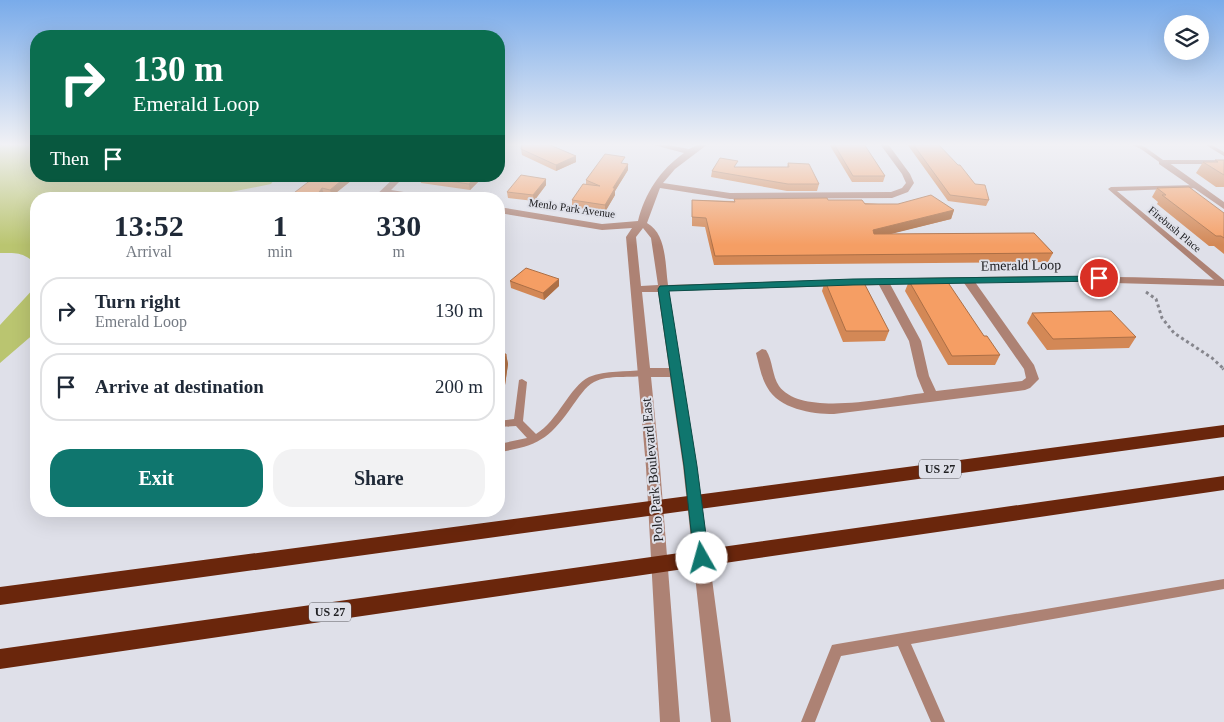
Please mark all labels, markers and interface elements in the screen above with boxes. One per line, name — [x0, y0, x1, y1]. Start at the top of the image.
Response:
map controls — [1164, 15, 1209, 60]
button: layers — [1164, 15, 1209, 60]
icon: right — [50, 50, 115, 115]
text: 130 m — [133, 50, 223, 89]
text: Emerald Loop — [133, 91, 259, 116]
icon: arrive — [99, 145, 127, 173]
text: Then — [50, 148, 89, 169]
street label: Menlo Park Avenue — [528, 196, 616, 220]
street label: Firebush Place — [1146, 203, 1204, 255]
text: 13:52 — [114, 209, 184, 242]
text: 1 — [272, 209, 287, 242]
text: 330 — [376, 209, 421, 242]
text: Arrival — [126, 243, 172, 260]
text: min — [268, 243, 292, 260]
text: m — [392, 243, 405, 260]
street label: Emerald Loop — [981, 257, 1061, 274]
pin — [1078, 257, 1120, 299]
icon: arrive — [1085, 264, 1113, 292]
text: Turn right — [95, 291, 180, 312]
icon: right — [52, 297, 80, 325]
text: 130 m — [435, 300, 483, 321]
text: Emerald Loop — [95, 313, 187, 330]
icon: arrive — [52, 373, 80, 401]
text: Arrive at destination — [95, 376, 264, 397]
text: 200 m — [435, 376, 483, 397]
street label: Polo Park Boulevard East — [639, 397, 666, 542]
button: Exit — [50, 449, 263, 507]
button: Share — [273, 449, 485, 507]
road number: US 27 — [919, 459, 961, 478]
position arrow — [675, 531, 727, 583]
road number: US 27 — [309, 602, 351, 622]

